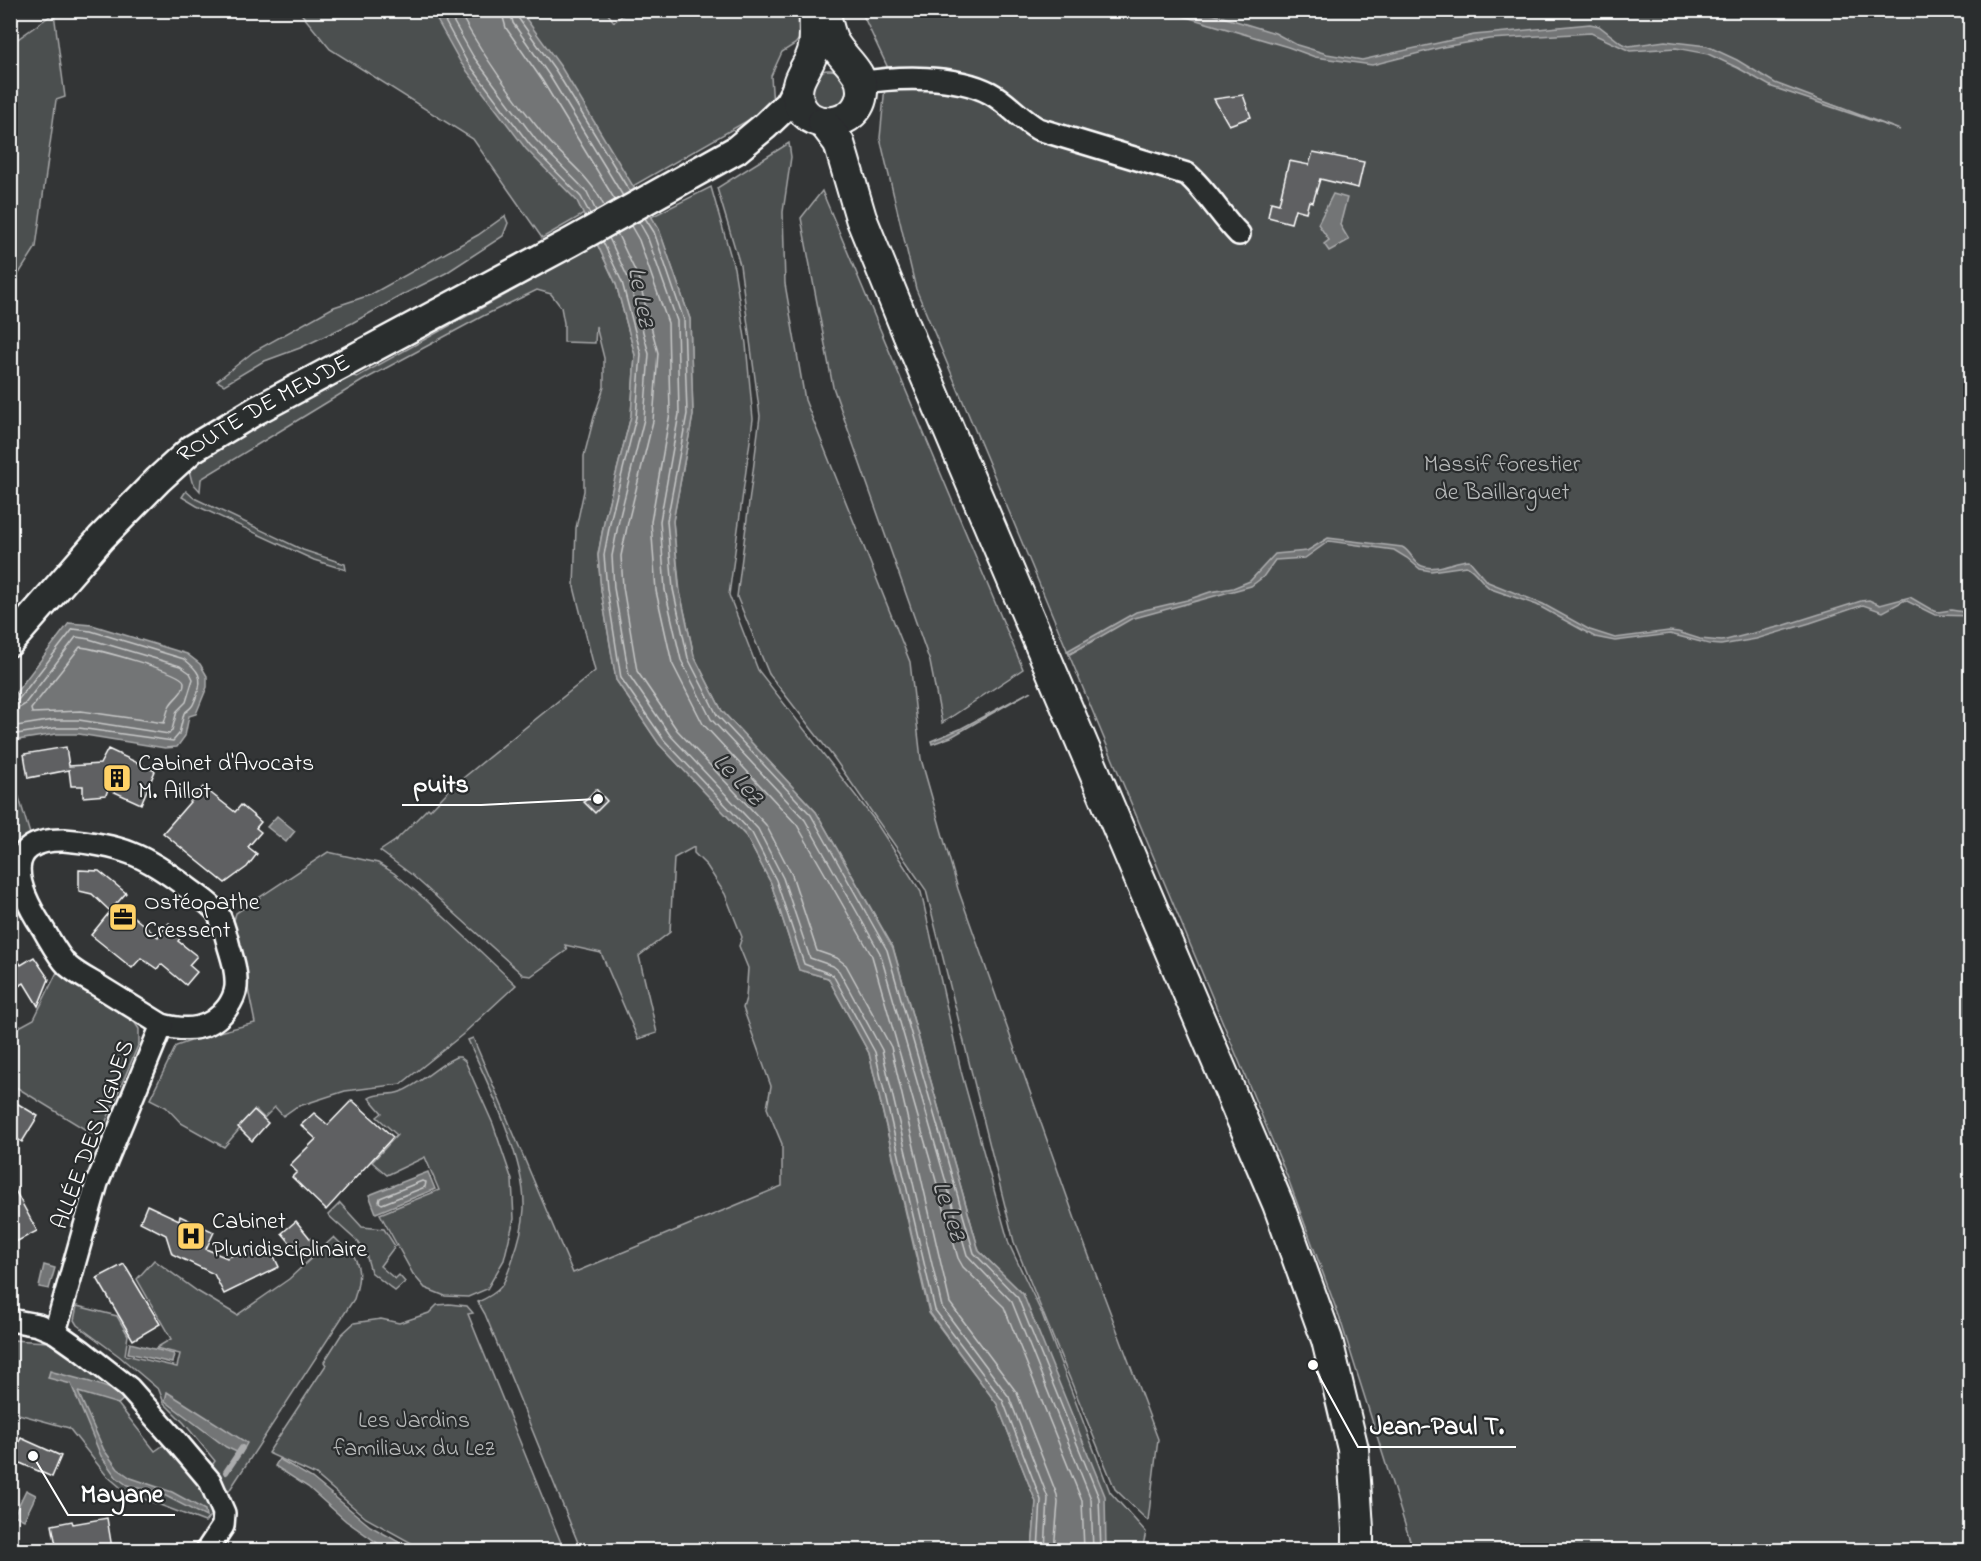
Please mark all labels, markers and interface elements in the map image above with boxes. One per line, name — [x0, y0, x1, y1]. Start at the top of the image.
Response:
water label: Le Lez — [616, 264, 665, 332]
street label: ROUTE DE MENDE — [169, 346, 357, 472]
park label: Massif forestier de Baillarguet — [1424, 448, 1581, 511]
water label: Le Lez — [703, 745, 773, 816]
place label: Cabinet d'Avocats M. Aillot — [138, 747, 314, 810]
callout: puits — [402, 761, 481, 805]
building icon: Cabinet d'Avocats M. Aillot — [101, 762, 133, 794]
text: puits — [413, 767, 469, 805]
place label: Ostéopathe Cressent — [144, 886, 260, 949]
office icon: Ostéopathe Cressent — [107, 901, 139, 933]
street label: ALLÉE DES VIGNES — [43, 1035, 145, 1235]
water label: Le Lez — [920, 1176, 976, 1248]
place label: Cabinet Pluridisciplinaire — [212, 1205, 367, 1268]
hospital icon: Cabinet Pluridisciplinaire — [175, 1220, 207, 1252]
callout: Jean-Paul T. — [1358, 1403, 1516, 1447]
park label: Les Jardins familiaux du Lez — [333, 1404, 496, 1467]
text: Jean-Paul T. — [1370, 1409, 1505, 1447]
callout: Mayane — [68, 1471, 175, 1515]
text: Mayane — [81, 1477, 165, 1515]

